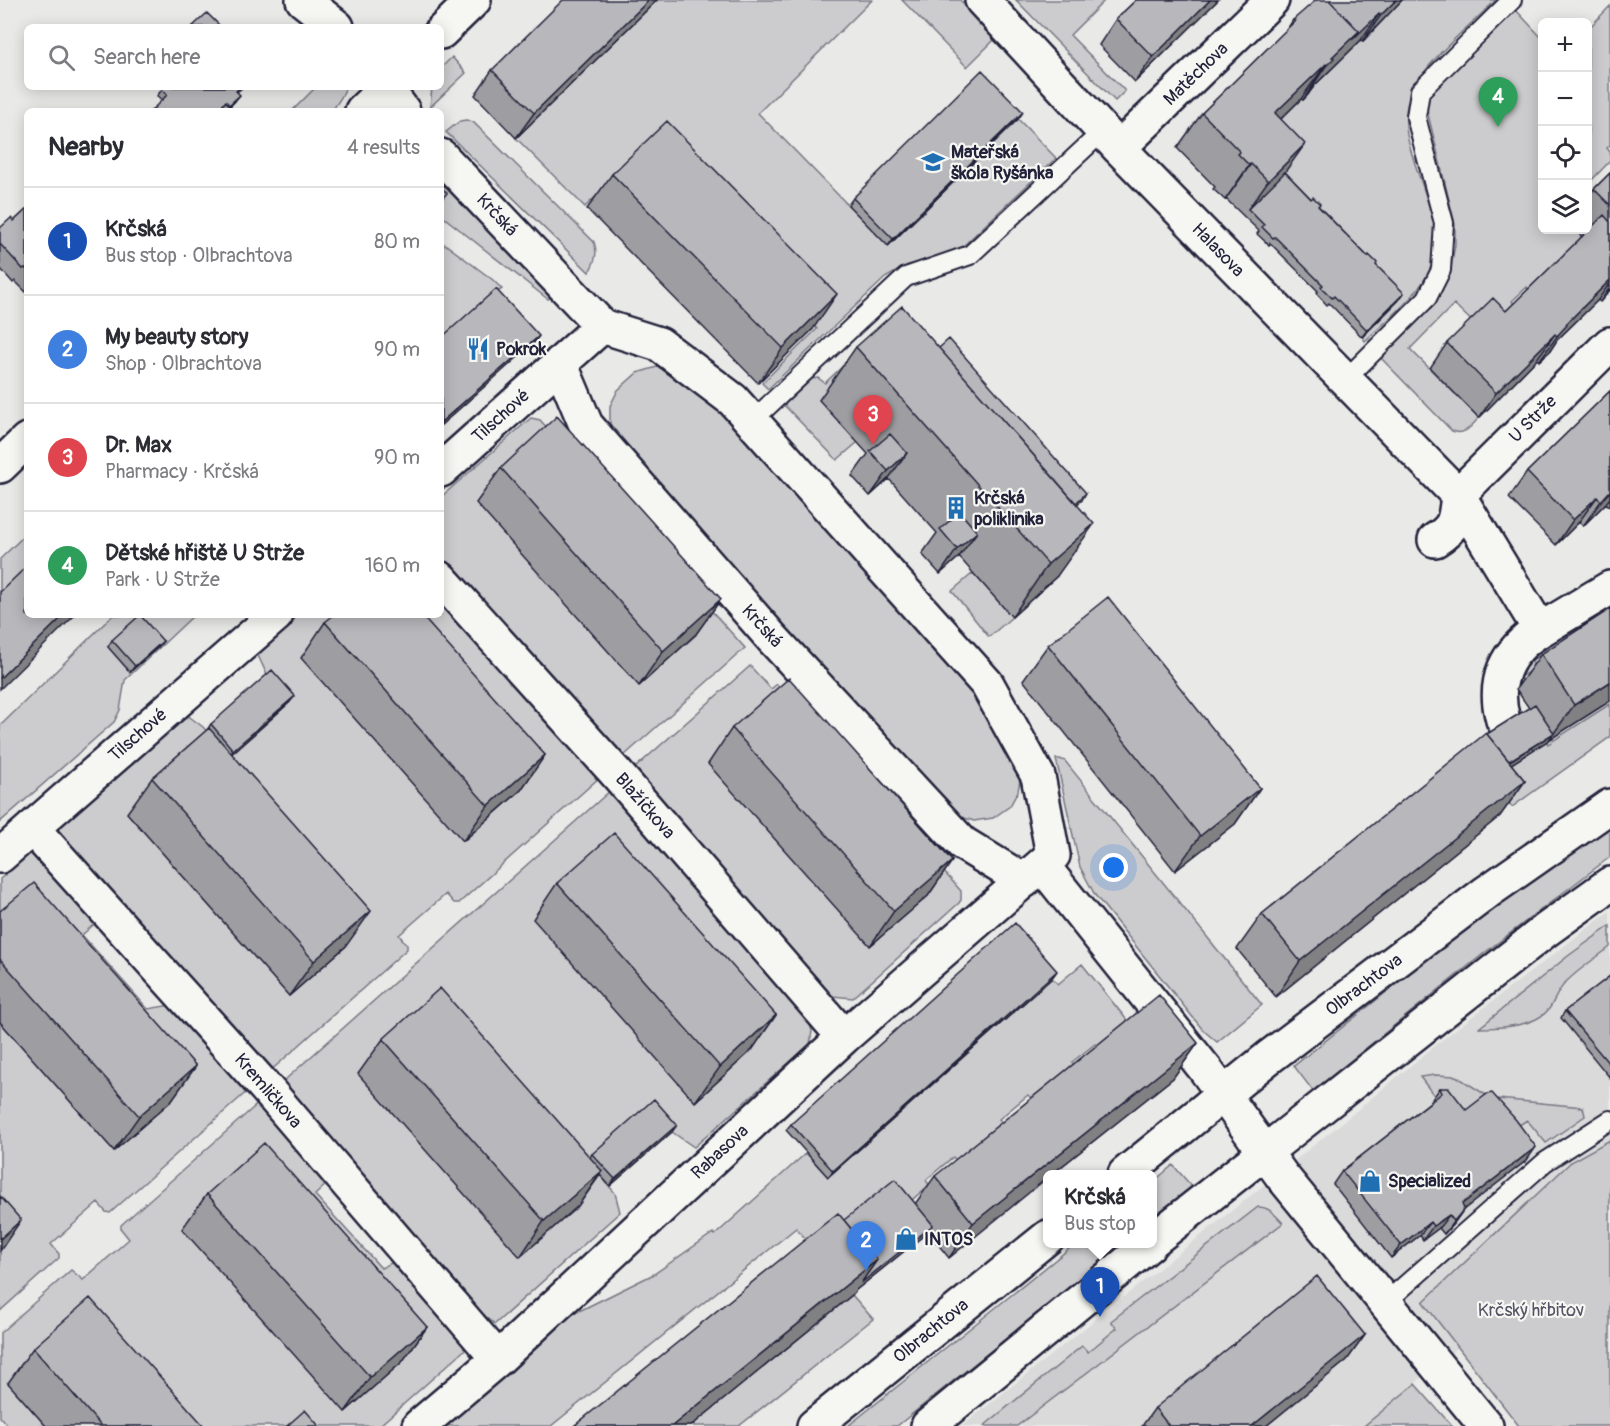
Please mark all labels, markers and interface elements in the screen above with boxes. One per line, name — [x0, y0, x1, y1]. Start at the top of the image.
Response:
map controls — [1538, 18, 1592, 234]
button: + — [1538, 18, 1592, 72]
search box — [24, 24, 444, 90]
street label: Matěchova — [1159, 37, 1233, 111]
icon: search — [45, 41, 78, 74]
text: Search here — [93, 43, 200, 71]
button: − — [1538, 72, 1592, 126]
pin: 4 — [1478, 78, 1518, 127]
button: locate — [1538, 126, 1592, 180]
text: Nearby — [48, 131, 124, 163]
text: 4 results — [347, 135, 420, 160]
place label: Mateřská škola Ryšánka — [951, 141, 1054, 185]
school or university icon: Mateřská škola Ryšánka — [920, 149, 946, 175]
button: layers — [1538, 180, 1592, 234]
street label: Krčská — [471, 189, 523, 241]
text: Krčská — [105, 215, 167, 243]
street label: Halasova — [1187, 218, 1249, 282]
text: 1 — [64, 229, 71, 254]
text: 80 m — [374, 229, 420, 254]
text: Bus stop · Olbrachtova — [105, 243, 293, 268]
text: My beauty story — [105, 323, 248, 351]
restaurant icon: Pokrok — [465, 336, 491, 362]
text: 2 — [62, 337, 73, 362]
text: 90 m — [374, 337, 420, 362]
place label: Pokrok — [496, 338, 547, 361]
text: Shop · Olbrachtova — [105, 351, 262, 376]
street label: Tilschové — [467, 384, 535, 448]
street label: U Strže — [1504, 390, 1562, 448]
pin: 3 — [854, 396, 892, 445]
text: Dr. Max — [105, 431, 172, 459]
text: 3 — [62, 445, 73, 470]
text: 90 m — [374, 445, 420, 470]
text: Pharmacy · Krčská — [105, 459, 259, 484]
place label: Krčská poliklinika — [974, 487, 1044, 531]
building icon: Krčská poliklinika — [943, 495, 969, 521]
text: Dětské hřiště U Strže — [105, 539, 304, 567]
text: 4 — [62, 553, 73, 578]
text: 160 m — [365, 553, 420, 578]
text: Park · U Strže — [105, 567, 220, 592]
street label: Krčská — [737, 600, 787, 652]
street label: Tilschové — [104, 703, 172, 767]
street label: Blažíčkova — [610, 768, 680, 844]
your location — [1099, 853, 1128, 882]
street label: Olbrachtova — [1321, 949, 1407, 1021]
street label: Kremličkova — [229, 1049, 307, 1133]
street label: Rabasova — [686, 1120, 754, 1184]
shop icon: Specialized — [1357, 1168, 1383, 1194]
popup — [1043, 1170, 1157, 1248]
place label: Specialized — [1388, 1170, 1471, 1193]
text: Krčská — [1064, 1183, 1126, 1211]
text: Bus stop — [1064, 1211, 1136, 1236]
pin: 2 — [846, 1222, 886, 1271]
shop icon: INTOS — [893, 1226, 919, 1252]
place label: INTOS — [924, 1228, 973, 1251]
pin: 1 — [1080, 1268, 1120, 1317]
street label: Olbrachtova — [889, 1294, 973, 1368]
park label: Krčský hřbitov — [1478, 1299, 1584, 1322]

